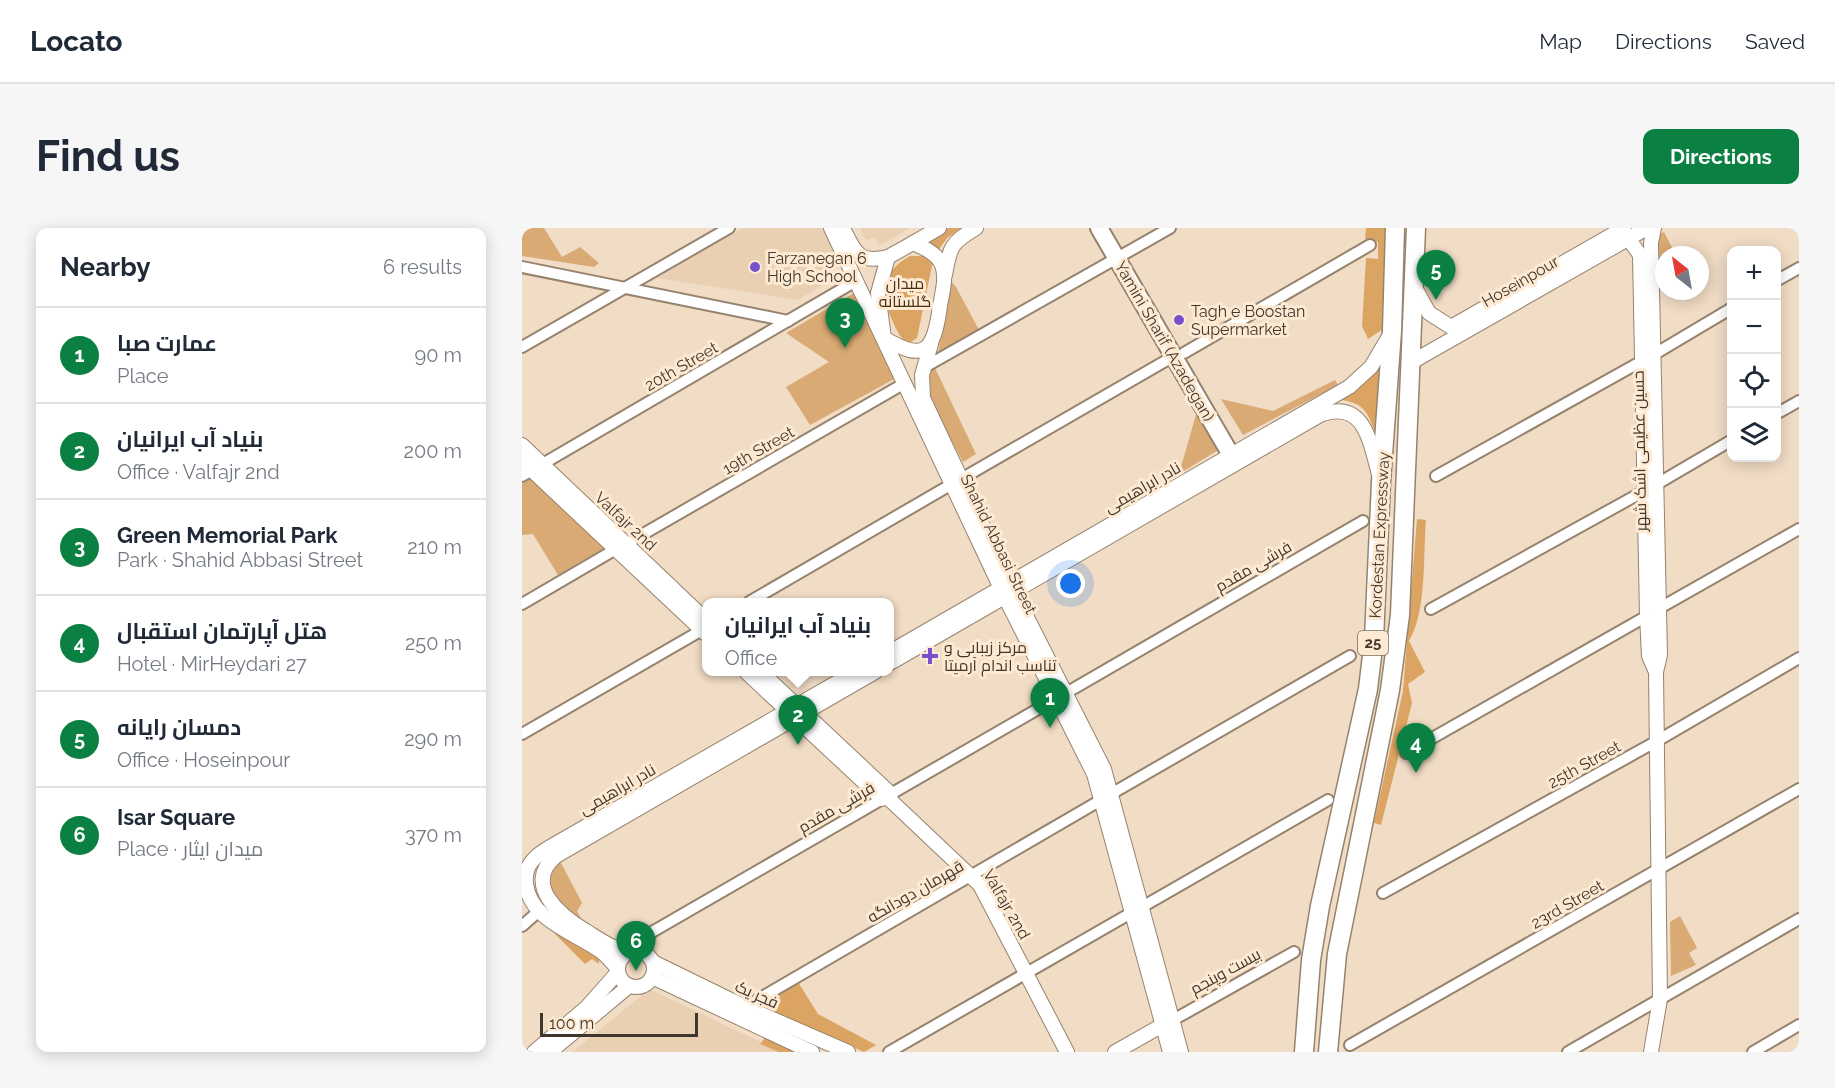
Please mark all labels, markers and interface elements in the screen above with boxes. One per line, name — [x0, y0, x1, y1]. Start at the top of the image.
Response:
text: Locato — [30, 25, 122, 58]
text: Map — [1539, 29, 1582, 54]
text: Directions — [1615, 29, 1712, 54]
text: Saved — [1745, 29, 1805, 54]
button: Directions — [1643, 129, 1799, 184]
text: Find us — [36, 132, 180, 181]
north arrow — [1655, 246, 1709, 300]
map controls — [1727, 246, 1781, 462]
button: + — [1727, 246, 1781, 300]
place label: Farzanegan 6 High School — [767, 249, 867, 286]
pin: 5 — [1416, 250, 1456, 300]
text: Nearby — [60, 252, 150, 282]
street label: Hoseinpour — [1478, 252, 1562, 311]
text: 6 results — [383, 255, 462, 279]
street label: Yamini Sharif (Azadegan) — [1111, 258, 1218, 425]
marker: Farzanegan 6 High School — [748, 260, 762, 274]
park label: میدان گلستانه — [879, 274, 931, 311]
pin: 3 — [826, 298, 864, 348]
button: − — [1727, 300, 1781, 354]
place label: Tagh e Boostan Supermarket — [1191, 302, 1305, 339]
marker: Tagh e Boostan Supermarket — [1172, 313, 1186, 327]
text: عمارت صبا — [117, 330, 217, 356]
street label: 20th Street — [641, 338, 722, 395]
text: 1 — [75, 343, 84, 367]
text: 90 m — [415, 343, 462, 367]
button: locate — [1727, 354, 1781, 408]
text: Place — [117, 364, 168, 388]
street label: حسین عظیمی اشک شهر — [1629, 370, 1651, 533]
button: layers — [1727, 408, 1781, 462]
street label: 19th Street — [719, 422, 798, 479]
text: بنیاد آب ایرانیان — [117, 426, 263, 452]
text: 2 — [74, 439, 85, 463]
text: 200 m — [404, 439, 462, 463]
street label: Kordestan Expressway — [1366, 451, 1393, 619]
street label: نادر ابراهیمی — [1101, 458, 1184, 518]
text: Office · Valfajr 2nd — [117, 460, 280, 484]
street label: Shahid Abbasi Street — [956, 471, 1041, 618]
street label: Valfajr 2nd — [591, 488, 661, 555]
text: Green Memorial Park — [117, 522, 337, 548]
text: 3 — [74, 535, 85, 559]
text: 210 m — [407, 535, 462, 559]
street label: فرشی مقدم — [1212, 537, 1296, 598]
text: Park · Shahid Abbasi Street — [117, 548, 363, 572]
your location — [1056, 569, 1085, 598]
popup — [702, 598, 894, 676]
text: بنیاد آب ایرانیان — [725, 612, 871, 638]
text: هتل آپارتمان استقبال — [117, 618, 327, 644]
text: 4 — [74, 631, 85, 655]
text: 250 m — [405, 631, 462, 655]
road number: 25 — [1358, 631, 1388, 655]
place label: مرکز زیبایی و تناسب اندام آرمیتا — [944, 638, 1057, 677]
text: Office — [725, 646, 777, 670]
marker: مرکز زیبایی و تناسب اندام آرمیتا — [921, 647, 939, 665]
text: Hotel · MirHeydari 27 — [117, 652, 307, 676]
pin: 1 — [1030, 678, 1070, 728]
pin: 2 — [778, 696, 818, 745]
text: دمسان رایانه — [117, 714, 241, 740]
pin: 4 — [1396, 724, 1436, 773]
text: 5 — [74, 727, 85, 751]
text: 290 m — [404, 727, 462, 751]
street label: 25th Street — [1545, 736, 1624, 792]
text: Office · Hoseinpour — [117, 748, 290, 772]
street label: نادر ابراهیمی — [576, 760, 659, 820]
street label: فرشی مقدم — [795, 778, 879, 839]
text: Isar Square — [117, 804, 235, 830]
text: 6 — [73, 823, 86, 847]
text: 370 m — [405, 823, 462, 847]
text: Place · میدان ایثار — [117, 837, 263, 861]
street label: قهرمان دودانگه — [864, 856, 967, 928]
street label: Valfajr 2nd — [979, 866, 1034, 943]
street label: 23rd Street — [1528, 876, 1607, 933]
pin: 6 — [616, 922, 656, 971]
street label: بیست وپنجم — [1187, 944, 1265, 1000]
street label: فجر یک — [732, 977, 781, 1012]
scale bar — [540, 1010, 698, 1038]
text: 100 m — [549, 1014, 594, 1033]

